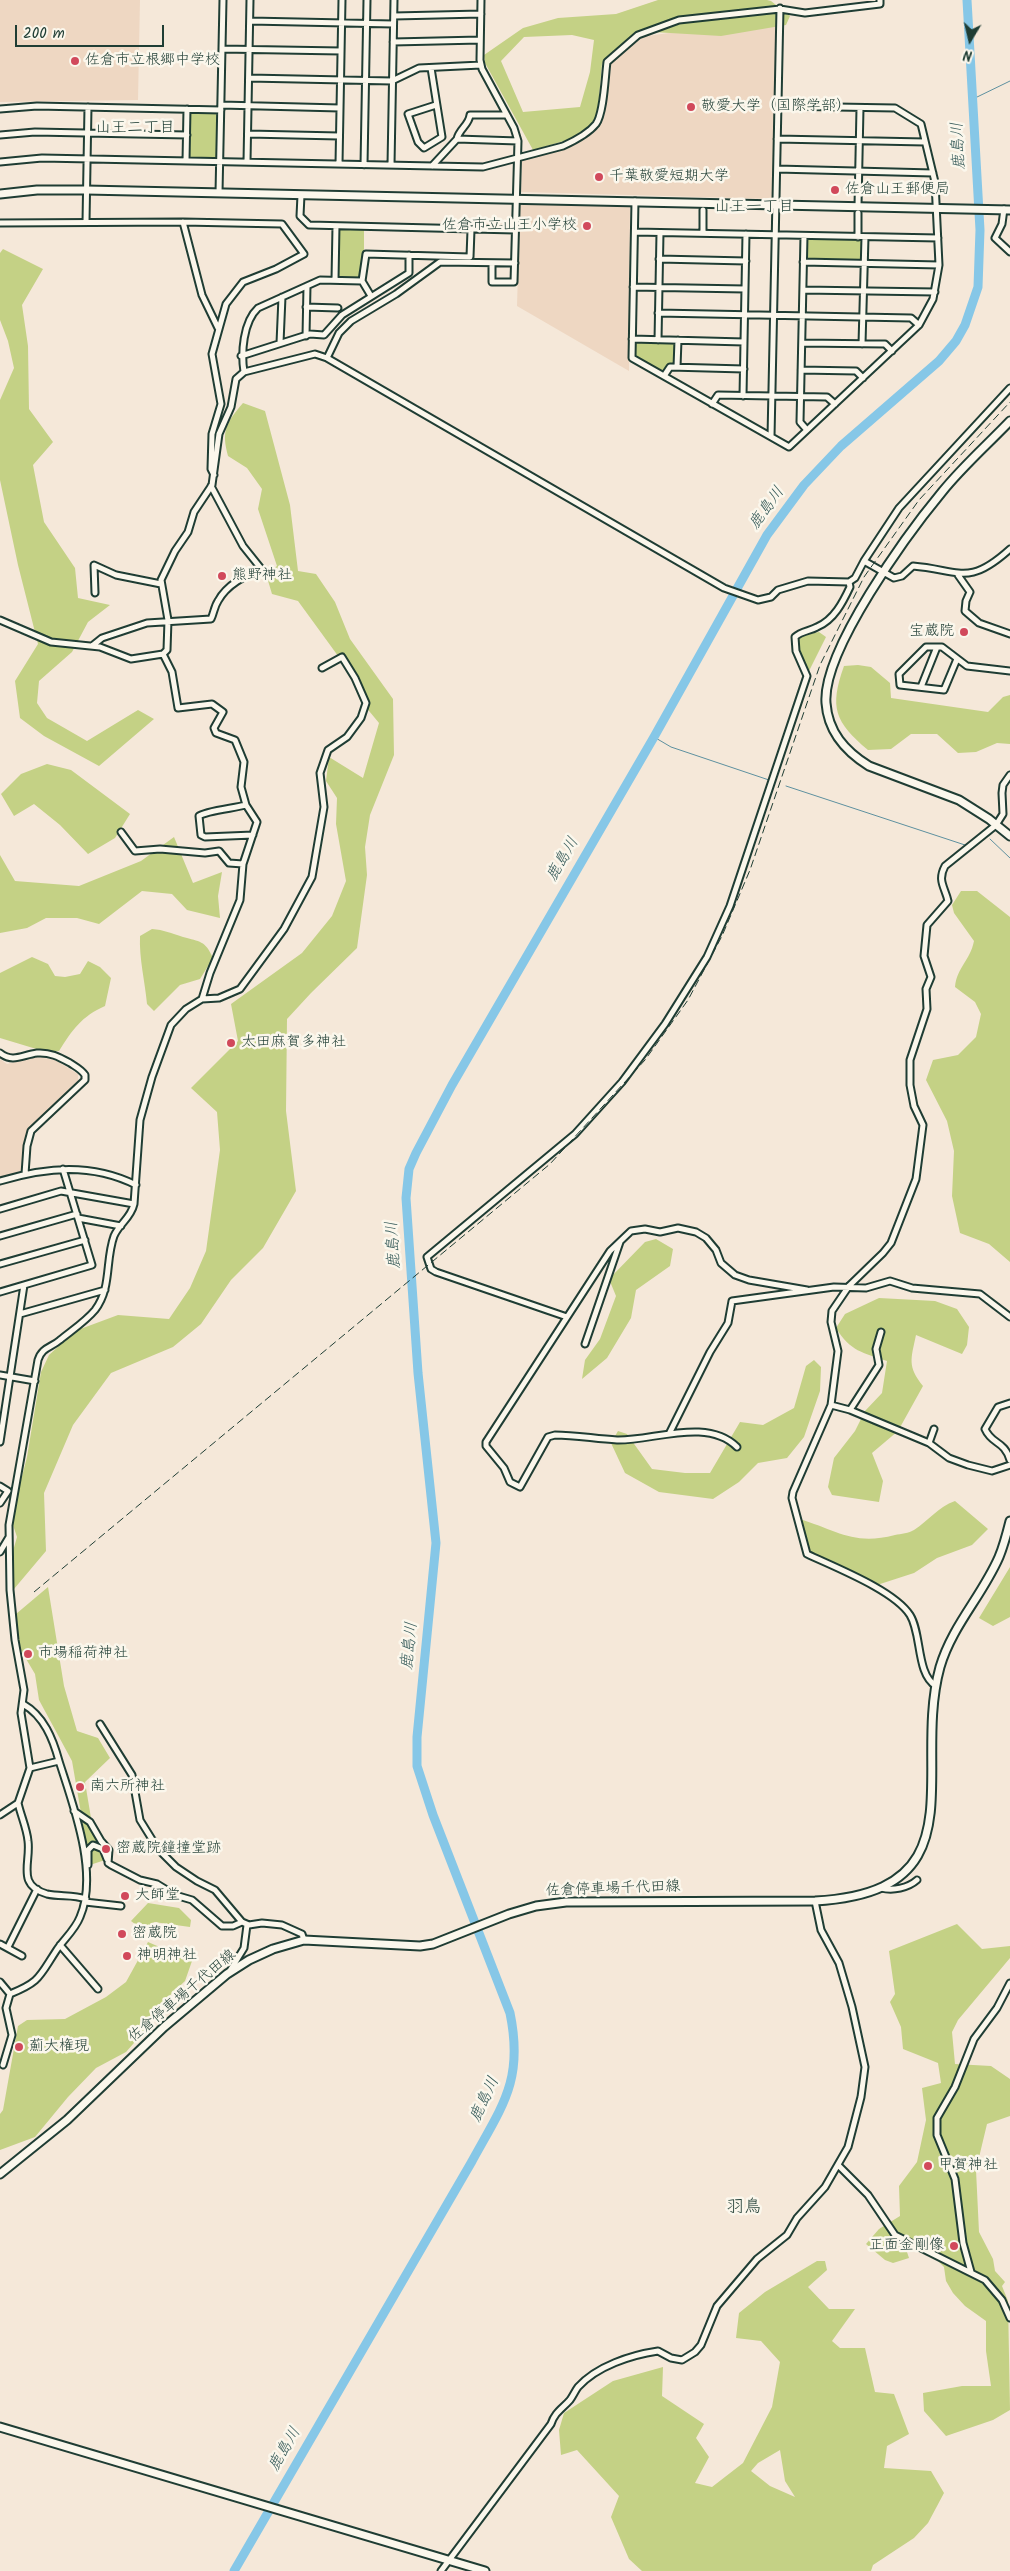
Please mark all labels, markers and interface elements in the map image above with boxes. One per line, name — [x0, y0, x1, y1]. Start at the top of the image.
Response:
scale bar — [18, 15, 166, 47]
north arrow — [945, 15, 995, 65]
text: 200 m — [23, 22, 65, 46]
text: N — [962, 43, 974, 66]
place label: 佐倉市立根郷中学校 — [85, 52, 220, 70]
marker: 佐倉市立根郷中学校 — [69, 55, 81, 67]
place label: 敬愛大学（国際学部） — [701, 98, 851, 116]
marker: 敬愛大学（国際学部） — [685, 101, 697, 113]
district label: 山王二丁目 — [95, 119, 175, 139]
water label: 鹿島川 — [949, 122, 971, 170]
place label: 千葉敬愛短期大学 — [609, 168, 729, 186]
marker: 千葉敬愛短期大学 — [593, 171, 605, 183]
place label: 佐倉山王郵便局 — [845, 181, 950, 199]
marker: 佐倉山王郵便局 — [829, 184, 841, 196]
district label: 山王一丁目 — [714, 198, 794, 218]
place label: 佐倉市立山王小学校 — [442, 217, 577, 235]
marker: 佐倉市立山王小学校 — [581, 220, 593, 232]
water label: 鹿島川 — [746, 484, 790, 534]
place label: 熊野神社 — [232, 567, 292, 585]
marker: 熊野神社 — [216, 570, 228, 582]
place label: 宝蔵院 — [909, 623, 954, 641]
marker: 宝蔵院 — [958, 626, 970, 638]
water label: 鹿島川 — [544, 834, 584, 886]
place label: 太田麻賀多神社 — [241, 1034, 346, 1052]
marker: 太田麻賀多神社 — [225, 1037, 237, 1049]
water label: 鹿島川 — [384, 1220, 406, 1270]
water label: 鹿島川 — [399, 1621, 423, 1671]
place label: 市場稲荷神社 — [38, 1645, 128, 1663]
marker: 市場稲荷神社 — [22, 1648, 34, 1660]
place label: 南六所神社 — [90, 1778, 165, 1796]
marker: 南六所神社 — [74, 1781, 86, 1793]
place label: 密蔵院鐘撞堂跡 — [116, 1840, 221, 1858]
marker: 密蔵院鐘撞堂跡 — [100, 1843, 112, 1855]
street label: 佐倉停車場千代田線 — [545, 1879, 681, 1901]
place label: 大師堂 — [135, 1887, 180, 1905]
marker: 大師堂 — [119, 1890, 131, 1902]
place label: 密蔵院 — [132, 1925, 177, 1943]
marker: 密蔵院 — [116, 1928, 128, 1940]
street label: 佐倉停車場千代田線 — [126, 1947, 240, 2047]
place label: 神明神社 — [137, 1947, 197, 1965]
marker: 神明神社 — [121, 1950, 133, 1962]
place label: 薊大権現 — [29, 2038, 89, 2056]
marker: 薊大権現 — [13, 2041, 25, 2053]
water label: 鹿島川 — [467, 2074, 505, 2126]
place label: 甲賀神社 — [938, 2157, 998, 2175]
marker: 甲賀神社 — [922, 2160, 934, 2172]
district label: 羽鳥 — [726, 2198, 762, 2220]
place label: 正面金剛像 — [869, 2237, 944, 2255]
marker: 正面金剛像 — [948, 2240, 960, 2252]
water label: 鹿島川 — [266, 2424, 306, 2476]

